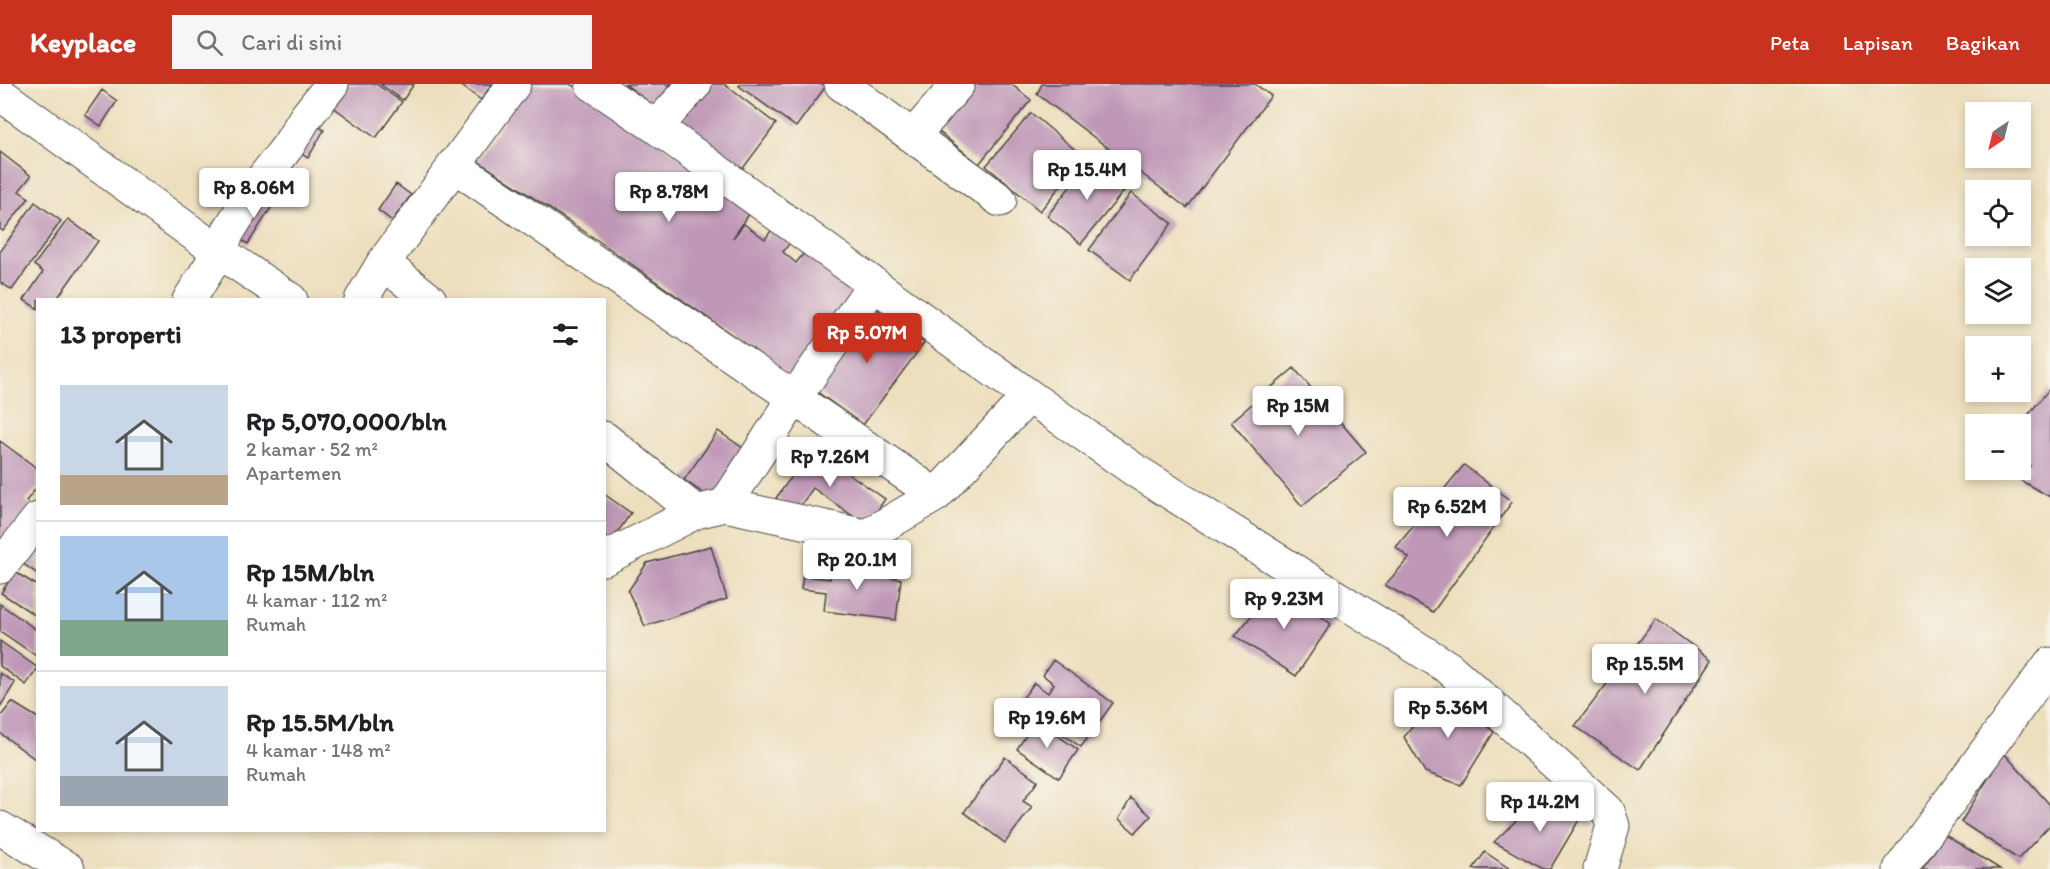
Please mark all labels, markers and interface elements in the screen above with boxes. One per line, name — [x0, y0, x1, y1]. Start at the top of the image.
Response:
search box — [172, 15, 592, 69]
text: Keyplace — [30, 25, 136, 59]
icon: search — [193, 26, 226, 59]
text: Cari di sini — [241, 29, 342, 56]
text: Peta — [1770, 30, 1810, 55]
text: Lapisan — [1843, 30, 1913, 55]
text: Bagikan — [1946, 30, 2020, 55]
north arrow — [1965, 102, 2031, 168]
map controls — [1965, 102, 2031, 480]
pin: Rp 15.4M — [1025, 150, 1149, 201]
text: Rp 15.4M — [1047, 157, 1127, 181]
pin: Rp 8.06M — [192, 168, 316, 219]
pin: Rp 8.78M — [607, 172, 731, 223]
text: Rp 8.06M — [213, 175, 295, 199]
text: Rp 8.78M — [629, 179, 709, 203]
button: locate — [1965, 180, 2031, 246]
button: layers — [1965, 258, 2031, 324]
pin: Rp 5.07M — [805, 313, 929, 364]
text: 13 properti — [60, 318, 182, 350]
icon: filters — [549, 318, 582, 351]
text: Rp 5.07M — [827, 320, 907, 344]
button: + — [1965, 336, 2031, 402]
pin: Rp 15M — [1249, 386, 1347, 437]
text: Rp 15M — [1266, 393, 1330, 417]
text: Rp 5,070,000/bln — [246, 405, 447, 437]
icon: home — [108, 409, 180, 481]
button: − — [1965, 414, 2031, 480]
text: 2 kamar · 52 m² — [246, 437, 378, 461]
pin: Rp 7.26M — [768, 437, 892, 488]
text: Rp 7.26M — [791, 444, 869, 468]
text: Apartemen — [246, 461, 341, 485]
pin: Rp 6.52M — [1385, 487, 1509, 538]
text: Rp 6.52M — [1407, 494, 1487, 518]
pin: Rp 20.1M — [795, 540, 919, 591]
text: Rp 20.1M — [817, 547, 897, 571]
text: Rp 15M/bln — [246, 556, 375, 588]
icon: home — [108, 560, 180, 632]
pin: Rp 9.23M — [1222, 579, 1346, 630]
text: Rp 9.23M — [1244, 586, 1324, 610]
text: 4 kamar · 112 m² — [246, 588, 388, 612]
text: Rumah — [246, 612, 306, 636]
pin: Rp 15.5M — [1583, 644, 1707, 695]
text: Rp 15.5M — [1606, 651, 1684, 675]
pin: Rp 5.36M — [1386, 688, 1510, 739]
text: Rp 5.36M — [1408, 695, 1488, 719]
pin: Rp 19.6M — [985, 698, 1109, 749]
text: Rp 19.6M — [1008, 705, 1086, 729]
text: Rp 15.5M/bln — [246, 706, 394, 738]
icon: home — [108, 710, 180, 782]
text: 4 kamar · 148 m² — [246, 738, 391, 762]
text: Rumah — [246, 762, 306, 786]
pin: Rp 14.2M — [1478, 782, 1602, 833]
text: Rp 14.2M — [1500, 789, 1580, 813]

